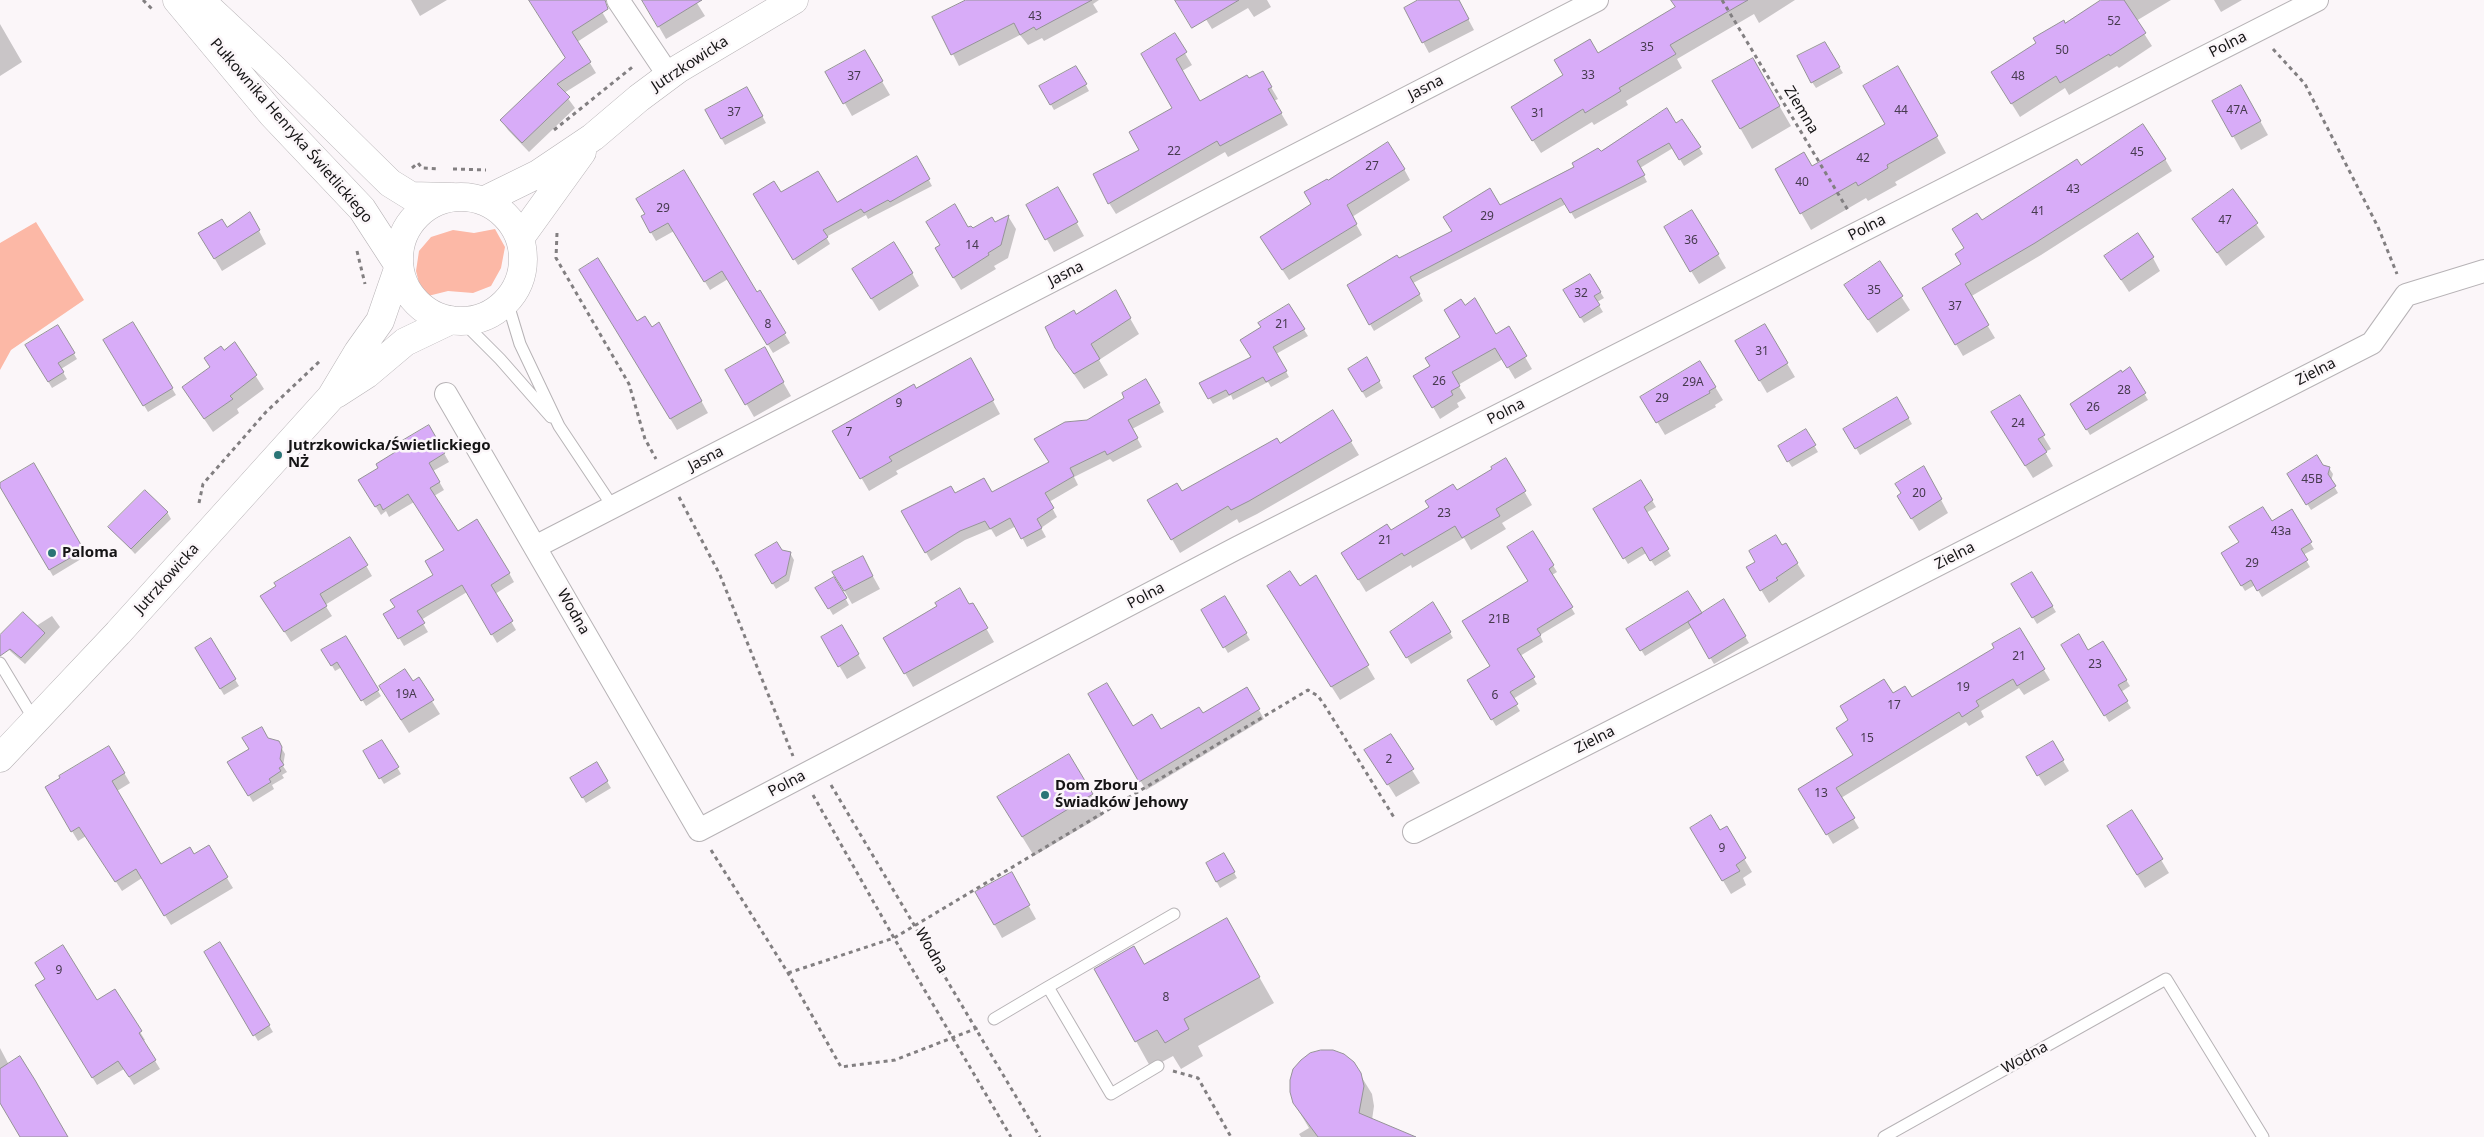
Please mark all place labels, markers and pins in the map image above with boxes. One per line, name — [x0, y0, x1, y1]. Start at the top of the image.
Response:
place label: Jutrzkowicka/Świetlickiego NŻ — [288, 437, 491, 472]
marker: Jutrzkowicka/Świetlickiego NŻ — [272, 449, 284, 461]
place label: Paloma — [62, 544, 118, 562]
marker: Paloma — [46, 547, 58, 559]
place label: Dom Zboru Świadków Jehowy — [1055, 777, 1188, 812]
marker: Dom Zboru Świadków Jehowy — [1039, 789, 1051, 801]

